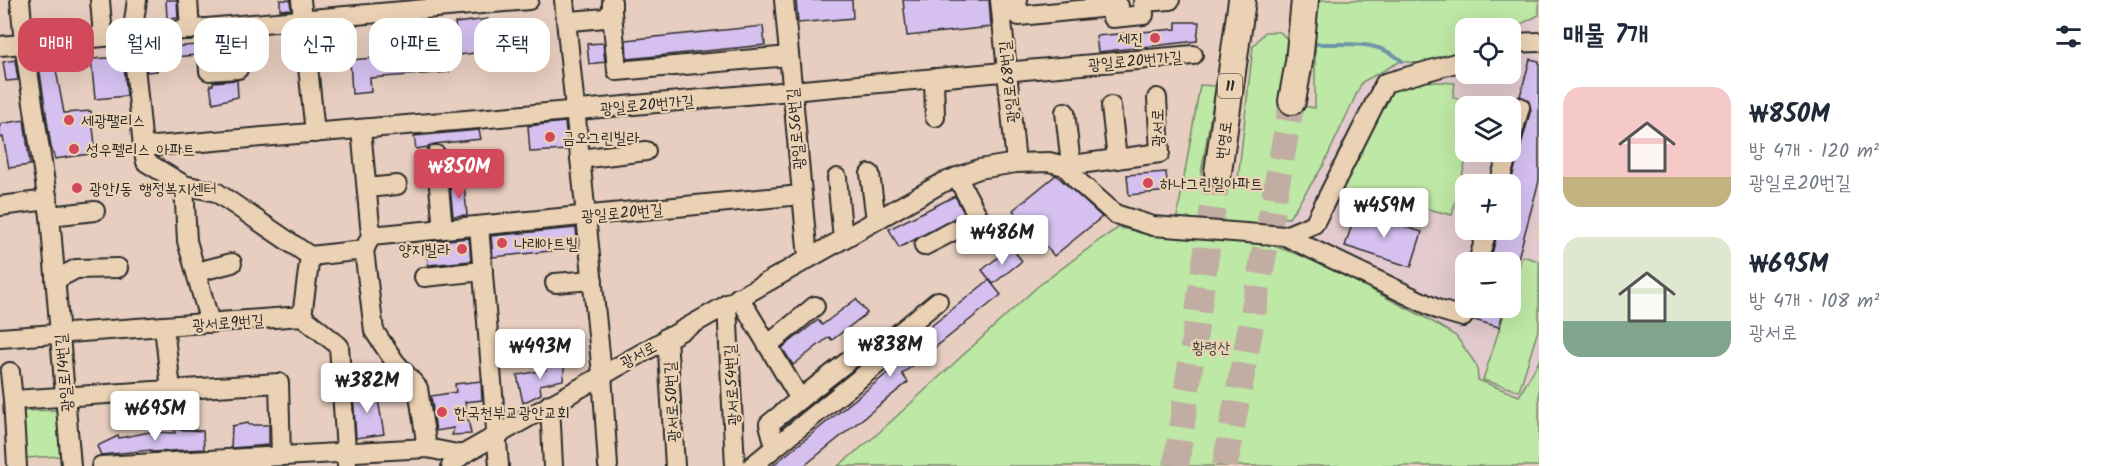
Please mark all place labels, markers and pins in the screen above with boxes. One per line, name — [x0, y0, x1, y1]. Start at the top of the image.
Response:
place label: 세진 — [1117, 27, 1143, 52]
marker: 세진 — [1148, 31, 1162, 45]
place label: 세광팰리스 — [81, 109, 145, 134]
marker: 세광팰리스 — [62, 113, 76, 127]
place label: 금오그린빌라 — [562, 126, 639, 151]
marker: 금오그린빌라 — [543, 130, 557, 144]
place label: 성우펠리스 아파트 — [86, 138, 195, 163]
marker: 성우펠리스 아파트 — [67, 142, 81, 156]
pin: ₩850M — [417, 149, 501, 200]
place label: 하나그린힐아파트 — [1160, 172, 1263, 197]
marker: 하나그린힐아파트 — [1141, 176, 1155, 190]
place label: 광안1동 행정복지센터 — [89, 177, 216, 202]
marker: 광안1동 행정복지센터 — [70, 181, 84, 195]
pin: ₩459M — [1342, 188, 1426, 239]
pin: ₩486M — [960, 215, 1044, 266]
place label: 나래아트빌 — [514, 232, 579, 257]
marker: 나래아트빌 — [495, 236, 509, 250]
place label: 양지빌라 — [399, 238, 450, 263]
marker: 양지빌라 — [455, 242, 469, 256]
pin: ₩838M — [848, 327, 932, 378]
pin: ₩493M — [498, 329, 582, 380]
pin: ₩382M — [325, 363, 409, 414]
pin: ₩695M — [113, 391, 197, 442]
place label: 한국천부교광안교회 — [454, 401, 570, 426]
marker: 한국천부교광안교회 — [435, 405, 449, 419]

